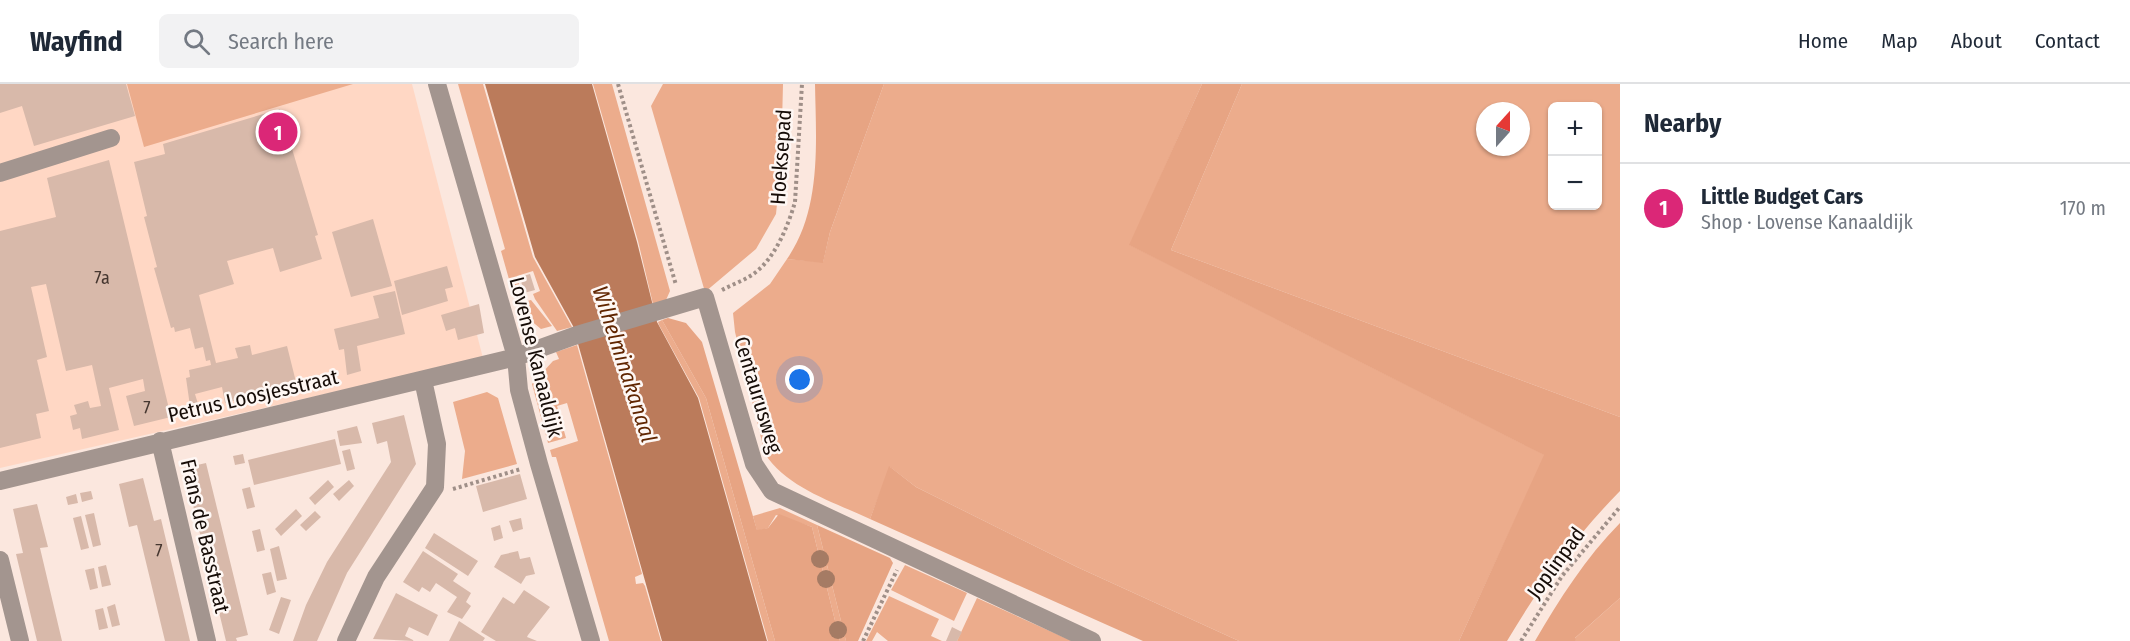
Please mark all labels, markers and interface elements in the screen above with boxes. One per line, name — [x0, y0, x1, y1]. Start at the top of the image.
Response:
search box — [159, 14, 579, 68]
text: Wayfind — [30, 25, 123, 58]
icon: search — [180, 25, 213, 58]
text: Search here — [228, 28, 334, 55]
text: Home — [1798, 28, 1848, 54]
text: Map — [1881, 28, 1918, 54]
text: About — [1951, 28, 2002, 54]
text: Contact — [2035, 28, 2100, 54]
north arrow — [1476, 102, 1530, 156]
map controls — [1548, 102, 1602, 210]
button: + — [1548, 102, 1602, 156]
street label: Hoeksepad — [765, 108, 797, 206]
text: Nearby — [1644, 108, 1721, 139]
pin: 1 — [258, 110, 298, 154]
button: − — [1548, 156, 1602, 210]
text: Little Budget Cars — [1701, 183, 1863, 210]
text: 1 — [1659, 196, 1668, 220]
text: 170 m — [2060, 196, 2106, 220]
text: Shop · Lovense Kanaaldijk — [1701, 210, 1913, 234]
house number: 7a — [94, 267, 110, 289]
street label: Lovense Kanaaldijk — [503, 274, 569, 440]
water label: Wilhelminakanaal — [587, 282, 663, 446]
street label: Centaurusweg — [728, 333, 788, 457]
street label: Petrus Loosjesstraat — [165, 364, 341, 428]
your location — [785, 365, 814, 394]
house number: 7 — [143, 397, 151, 419]
street label: Frans de Basstraat — [175, 456, 235, 616]
street label: Joplinpad — [1521, 522, 1591, 604]
house number: 7 — [155, 540, 163, 562]

